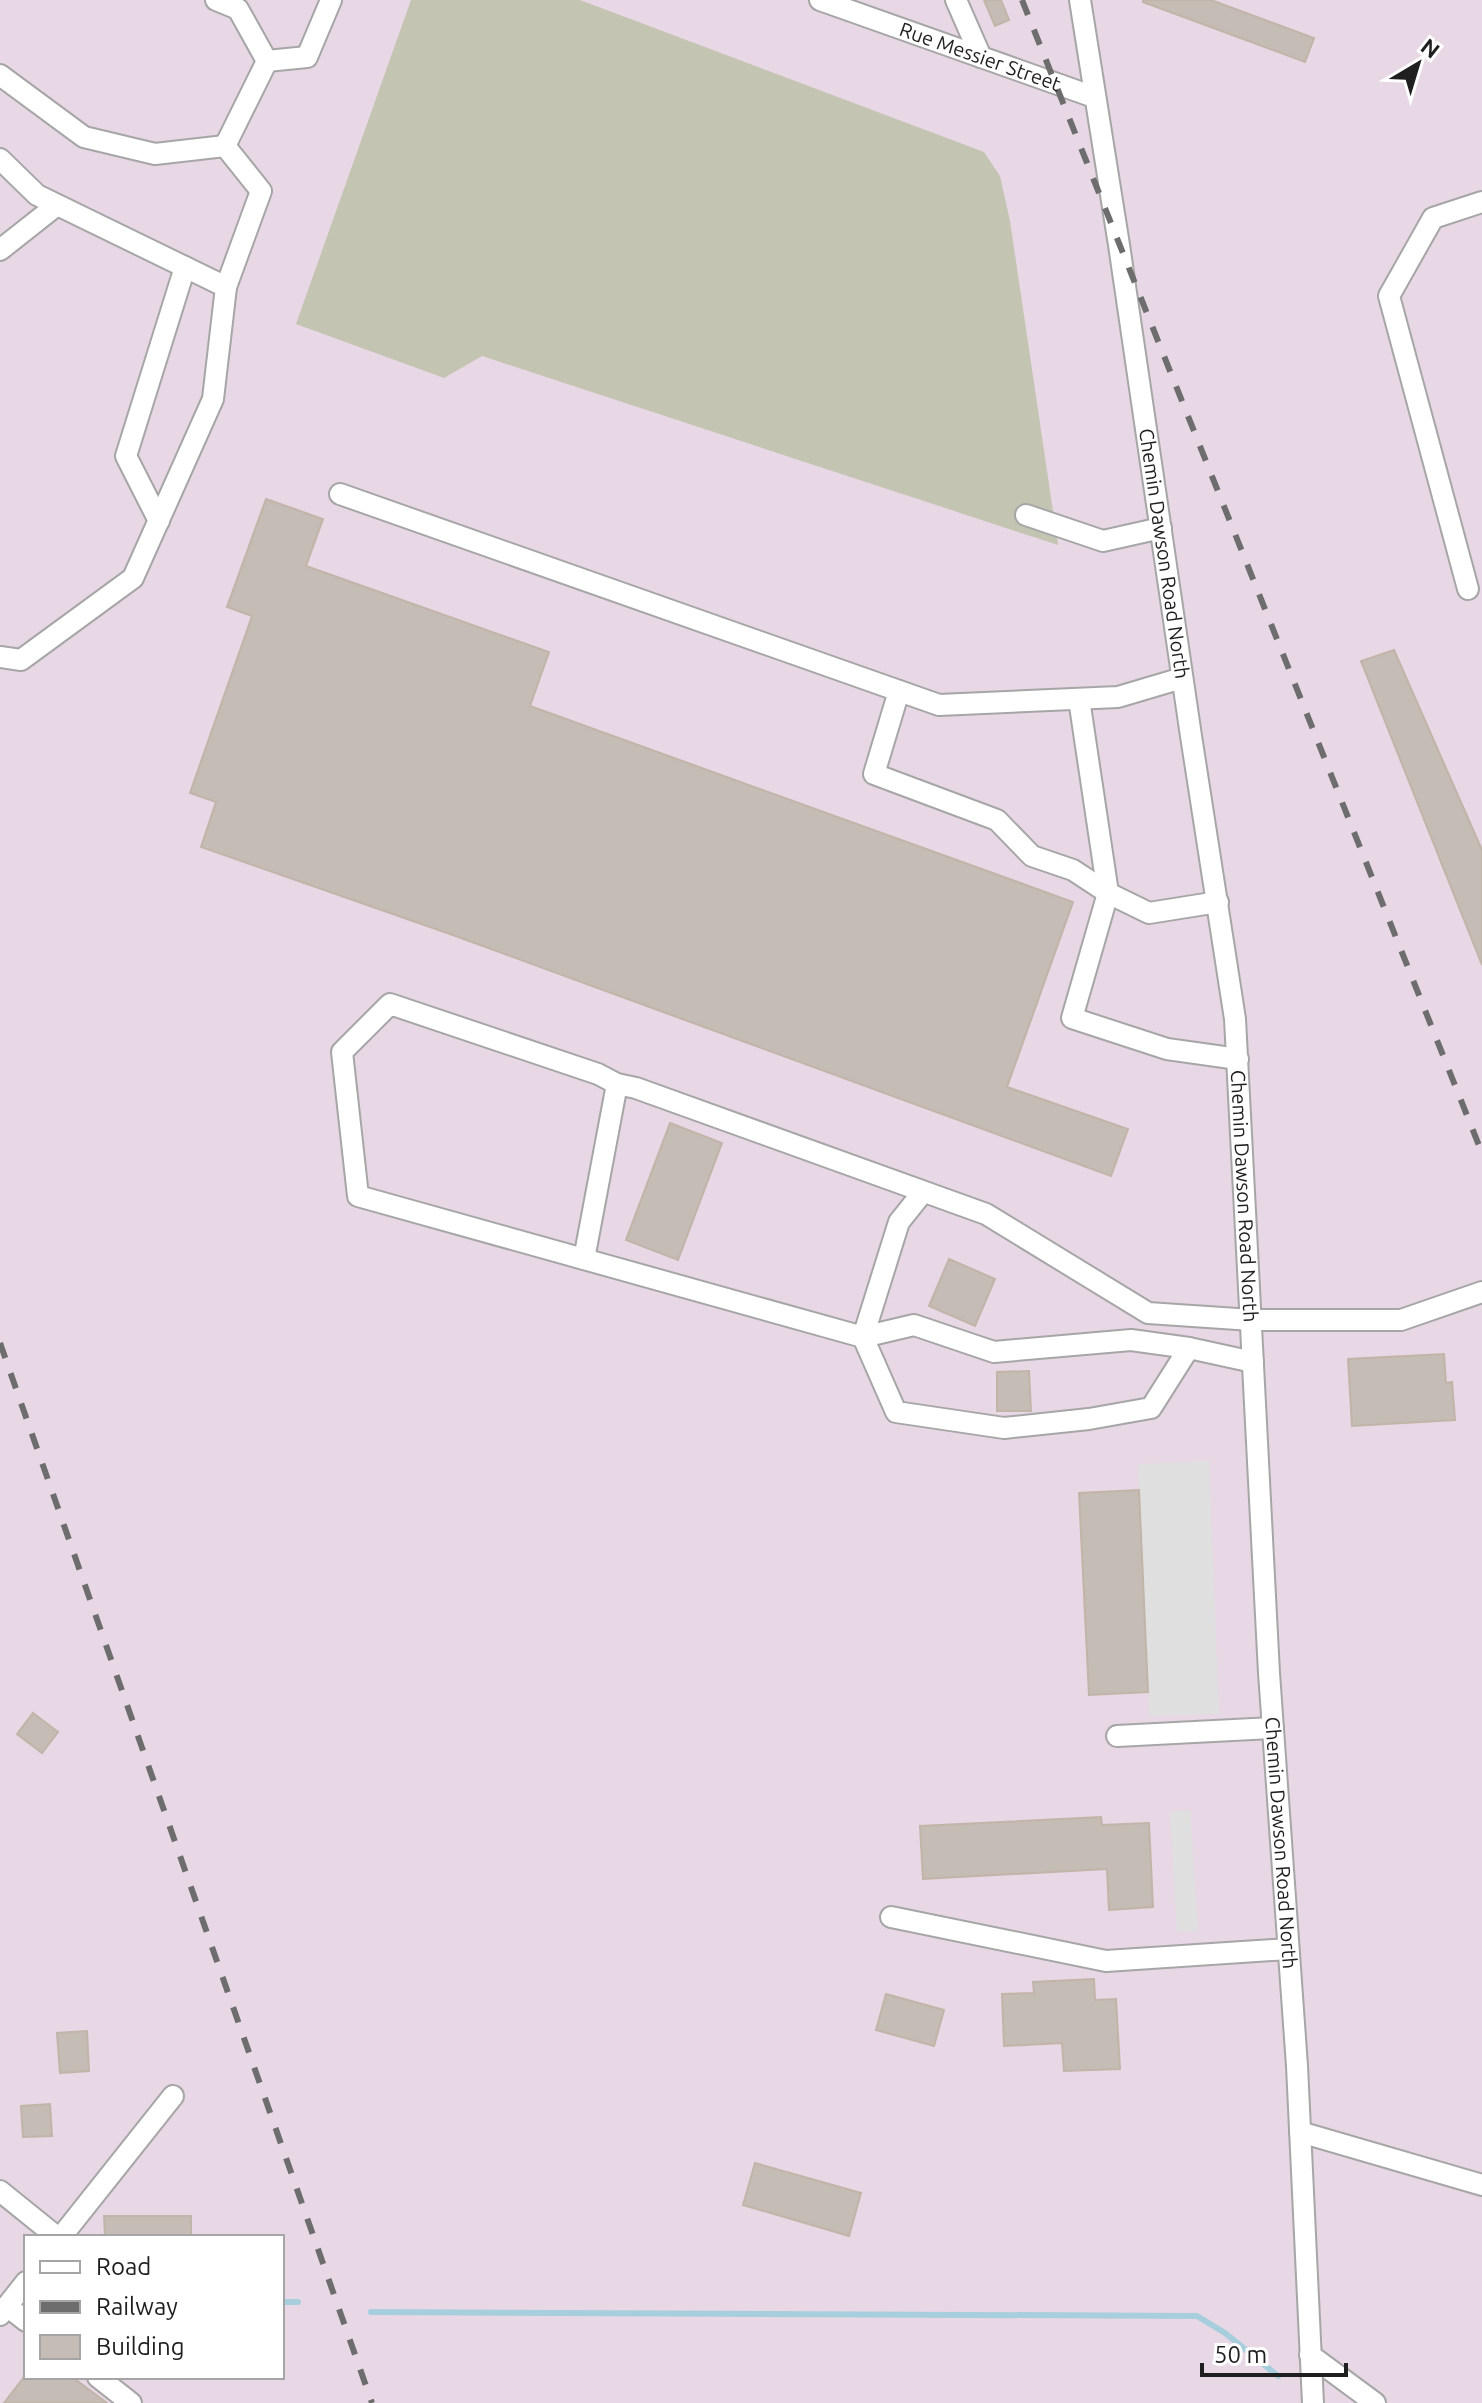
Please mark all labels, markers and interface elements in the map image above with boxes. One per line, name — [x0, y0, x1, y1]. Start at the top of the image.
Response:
street label: Rue Messier Street — [897, 17, 1064, 95]
north arrow — [1378, 24, 1458, 104]
text: N — [1416, 33, 1445, 63]
street label: Chemin Dawson Road North — [1135, 427, 1194, 680]
street label: Chemin Dawson Road North — [1227, 1069, 1263, 1323]
street label: Chemin Dawson Road North — [1261, 1716, 1302, 1970]
legend — [24, 2235, 284, 2379]
text: Road — [96, 2253, 151, 2280]
text: Railway — [96, 2293, 178, 2320]
scale bar — [1202, 2327, 1346, 2377]
text: Building — [96, 2333, 184, 2360]
text: 50 m — [1214, 2341, 1267, 2368]

